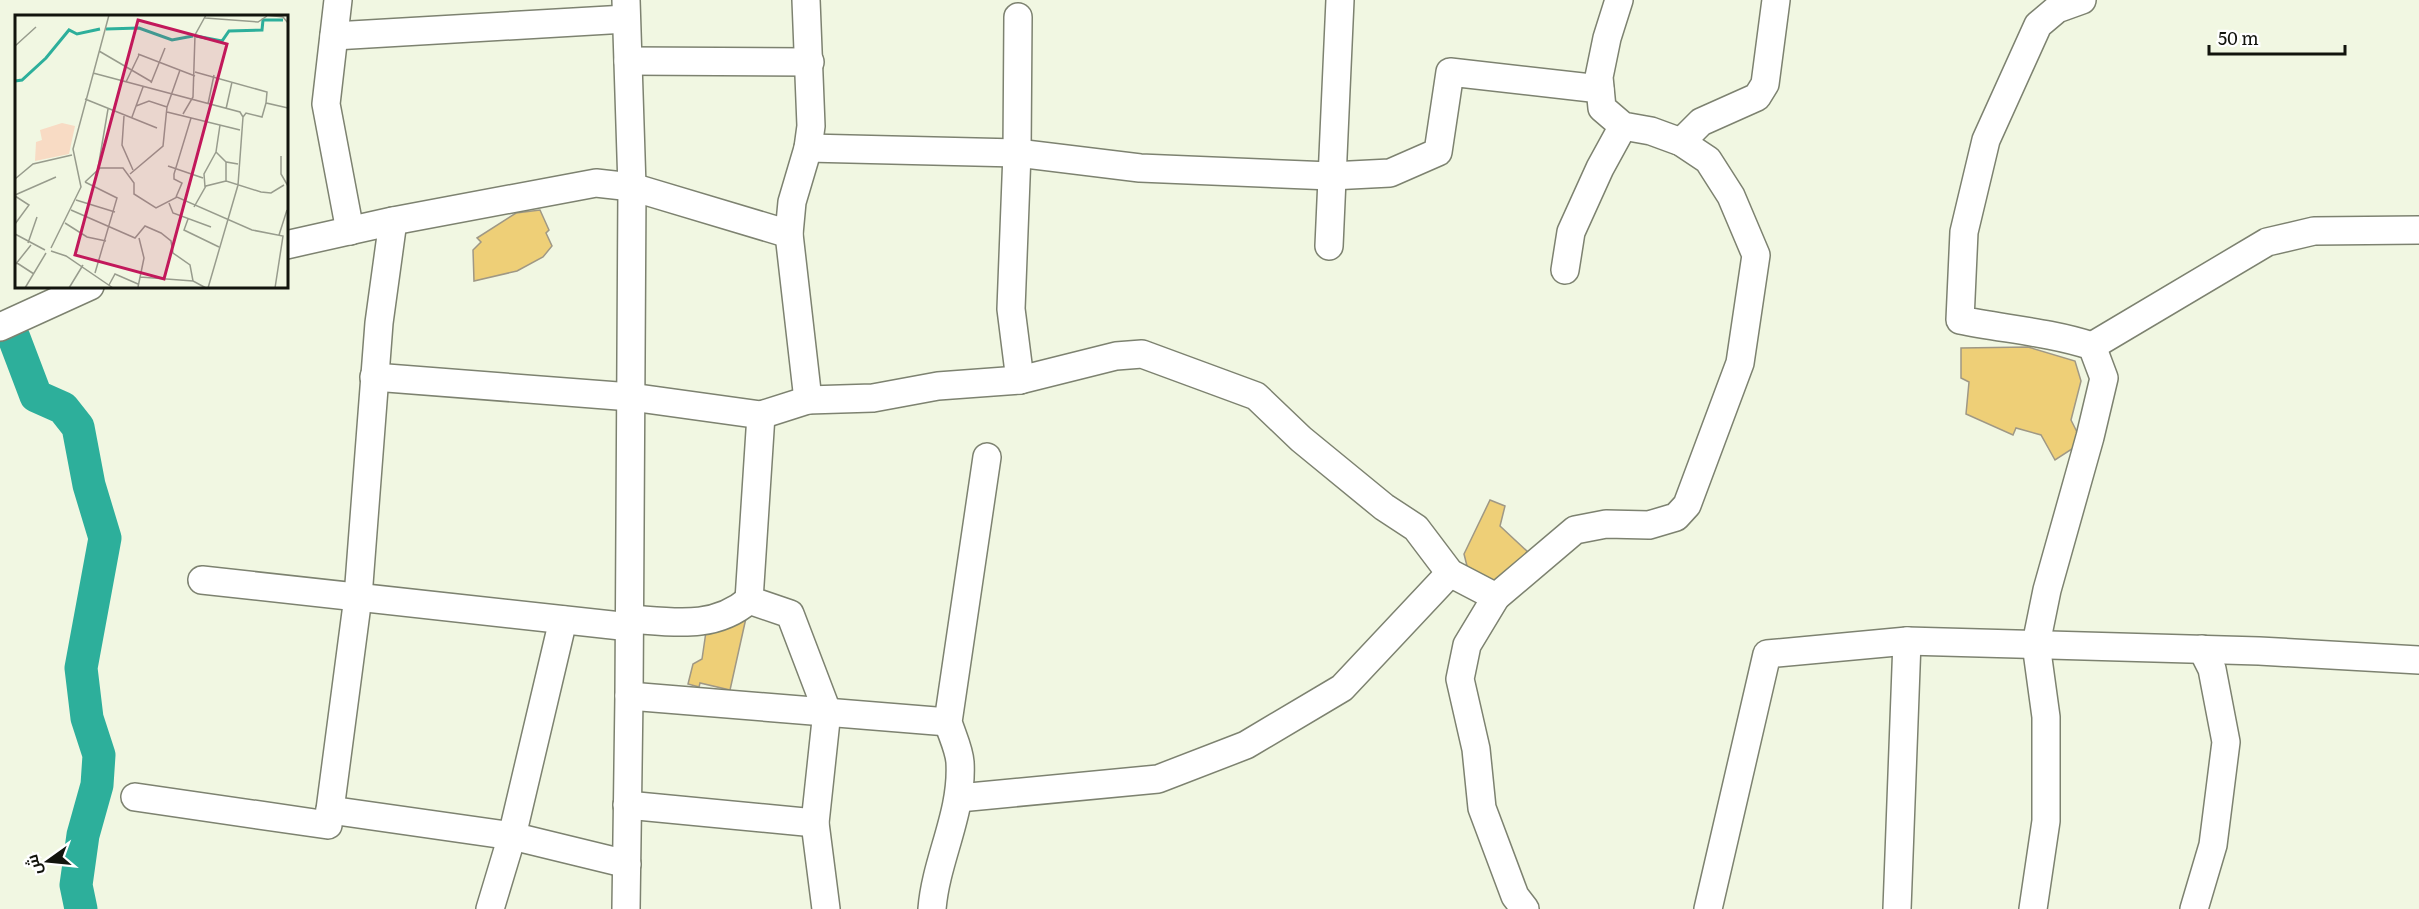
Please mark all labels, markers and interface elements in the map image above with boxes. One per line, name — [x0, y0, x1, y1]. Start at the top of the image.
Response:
inset map — [15, 15, 288, 288]
scale bar — [2209, 18, 2346, 56]
text: 50 m — [2218, 24, 2259, 51]
north arrow — [18, 831, 78, 891]
text: ش — [18, 852, 47, 878]

